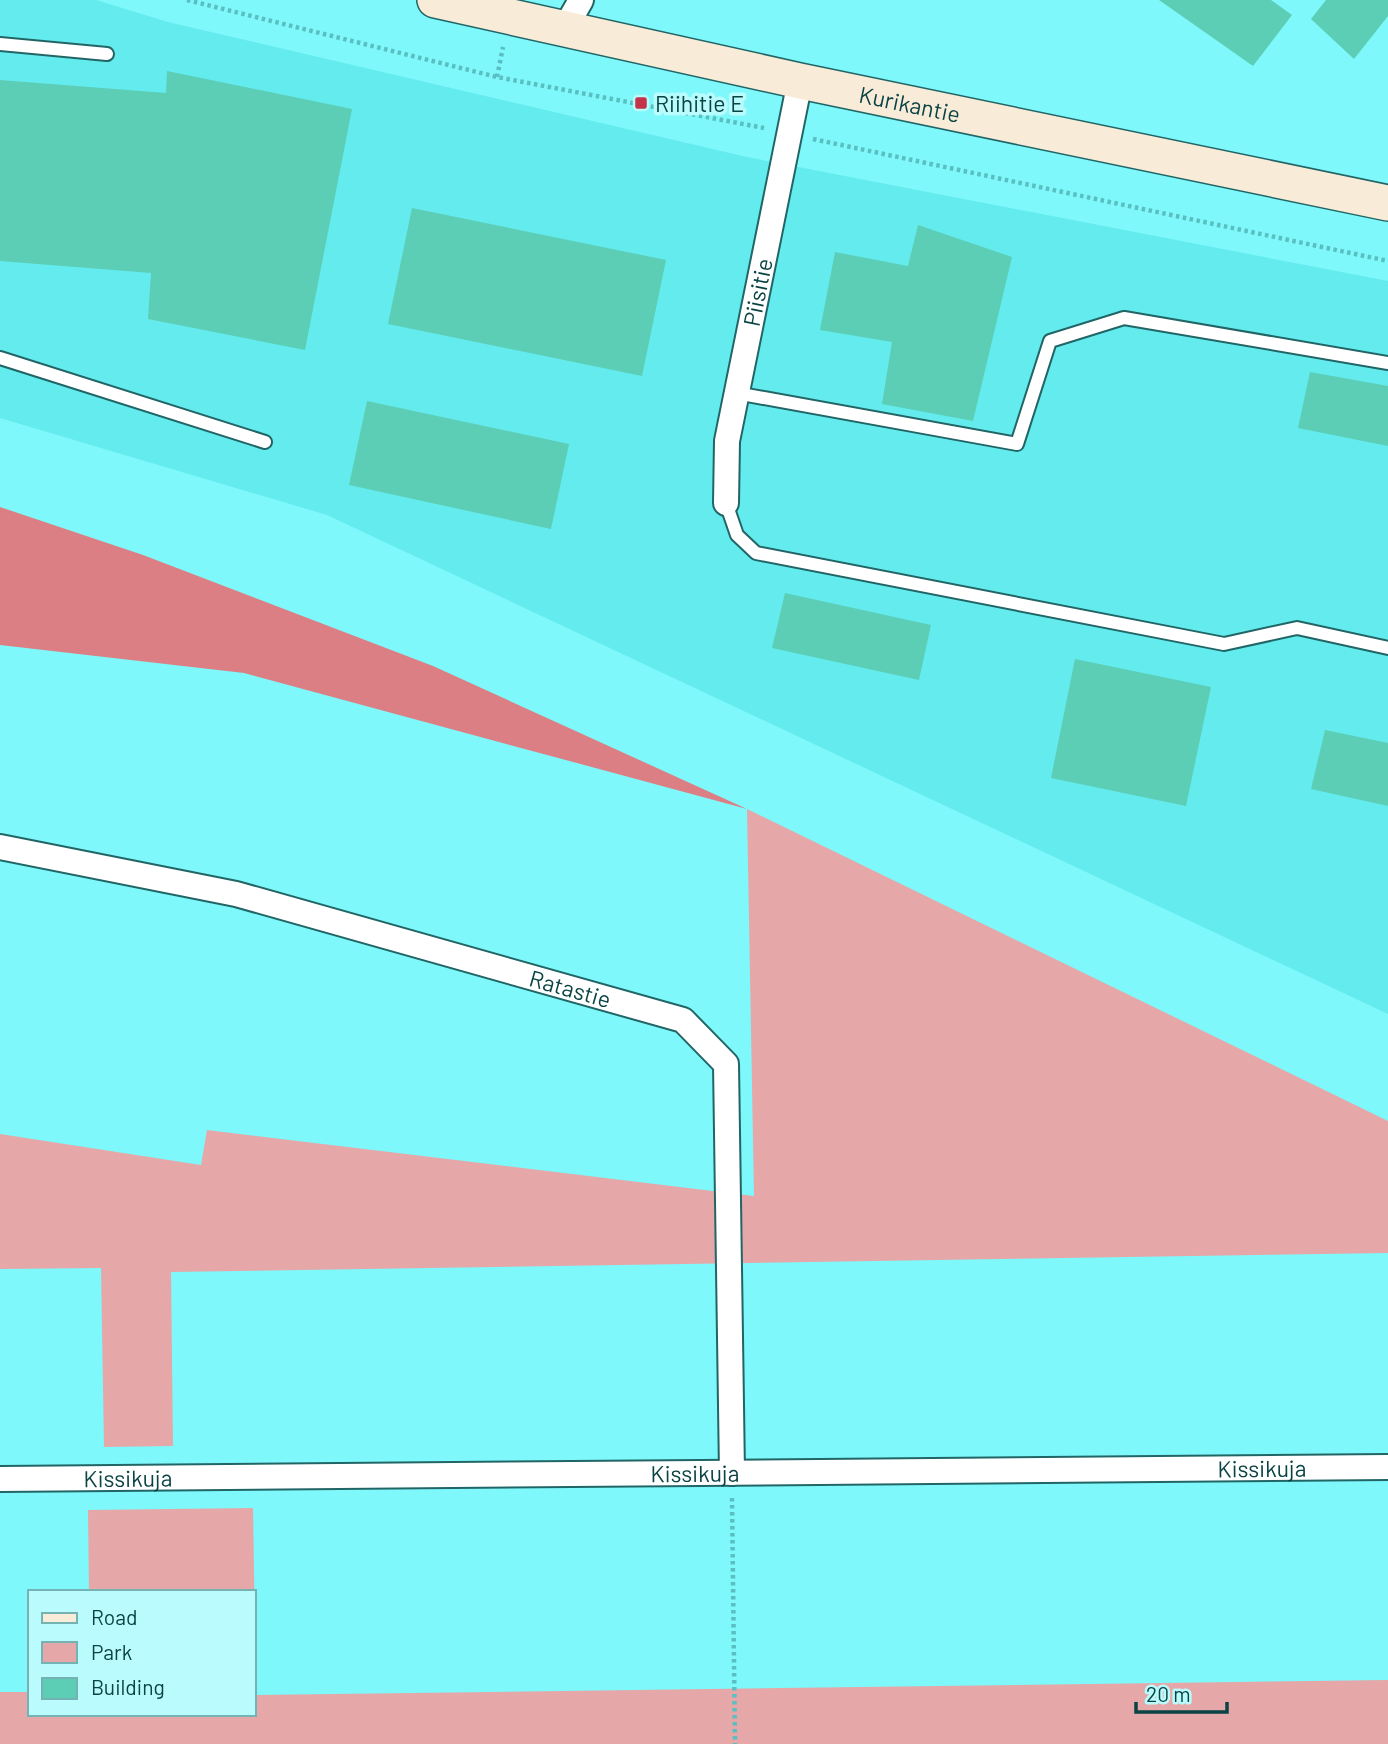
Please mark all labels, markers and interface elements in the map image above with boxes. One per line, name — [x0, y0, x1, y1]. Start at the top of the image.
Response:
street label: Kurikantie — [857, 80, 963, 128]
place label: Riihitie E — [655, 89, 744, 117]
marker: Riihitie E — [633, 95, 649, 111]
street label: Piisitie — [737, 256, 778, 329]
street label: Ratastie — [526, 963, 614, 1013]
street label: Kissikuja — [1217, 1454, 1307, 1482]
street label: Kissikuja — [650, 1459, 740, 1487]
street label: Kissikuja — [83, 1464, 173, 1492]
legend — [28, 1590, 256, 1716]
text: Road — [91, 1604, 137, 1629]
text: Park — [91, 1639, 132, 1664]
scale bar — [1136, 1670, 1227, 1714]
text: Building — [91, 1674, 165, 1699]
text: 20 m — [1146, 1681, 1191, 1706]

